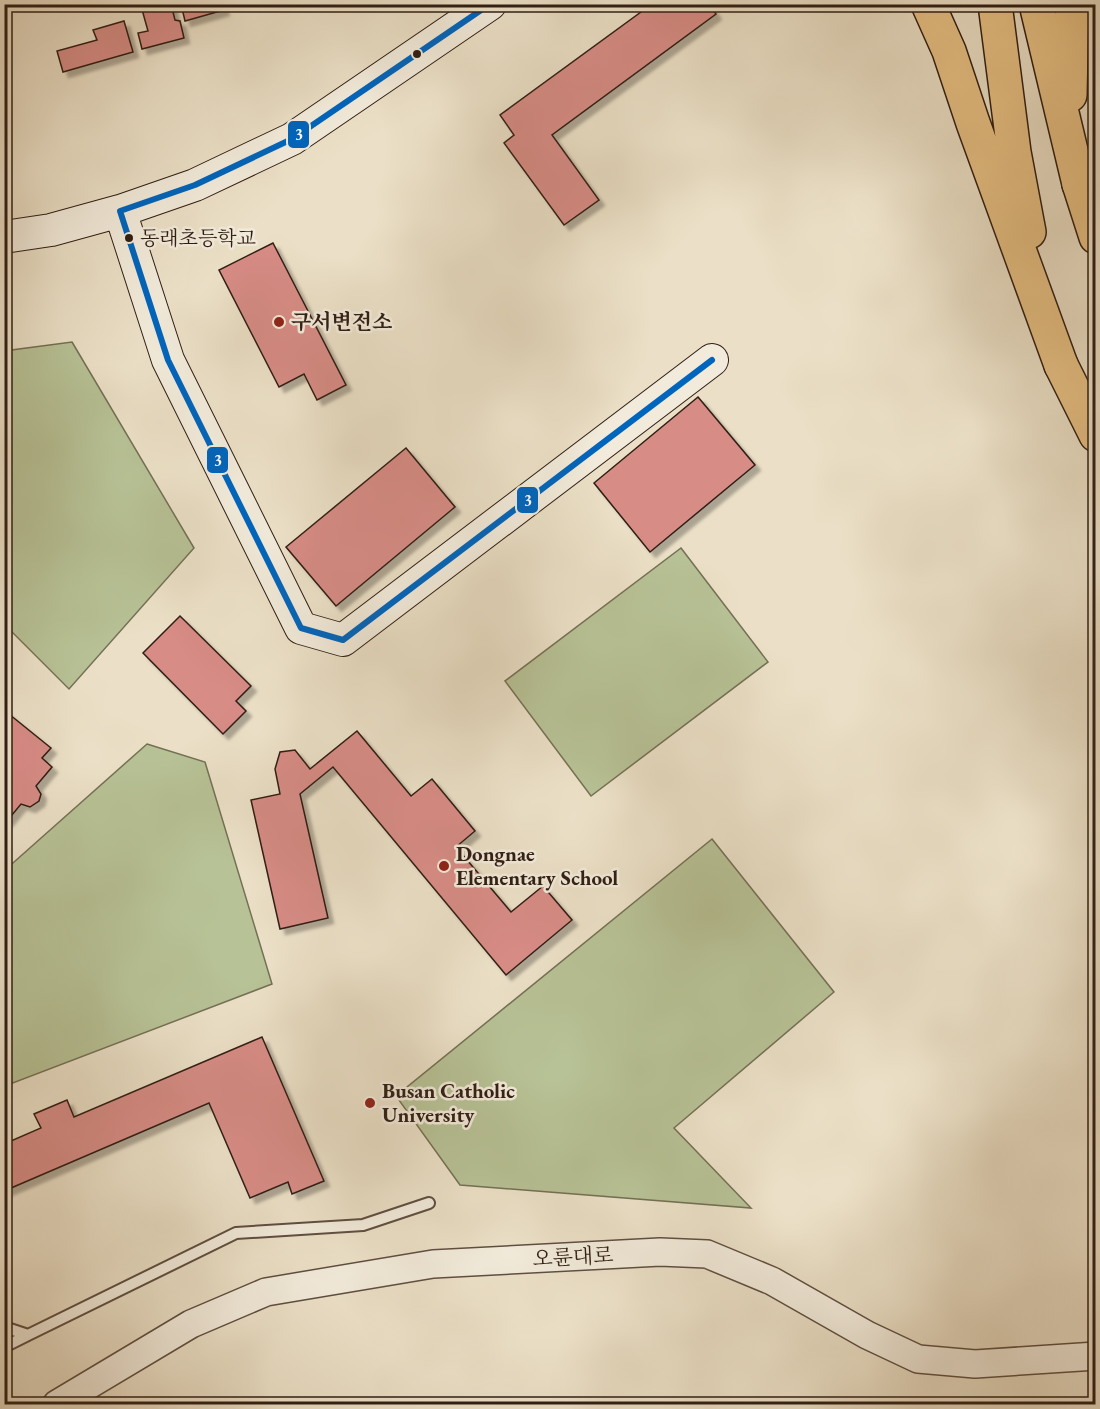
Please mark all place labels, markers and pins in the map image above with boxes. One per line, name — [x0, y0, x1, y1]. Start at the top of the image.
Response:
unlabelled marker — [411, 48, 423, 60]
place label: 동래초등학교 — [140, 225, 257, 251]
marker: 동래초등학교 — [123, 232, 135, 244]
place label: 구서변전소 — [291, 308, 392, 335]
marker: 구서변전소 — [272, 315, 286, 329]
place label: Dongnae Elementary School — [456, 840, 618, 891]
marker: Dongnae Elementary School — [437, 859, 451, 873]
place label: Busan Catholic University — [382, 1077, 515, 1128]
marker: Busan Catholic University — [363, 1096, 377, 1110]

